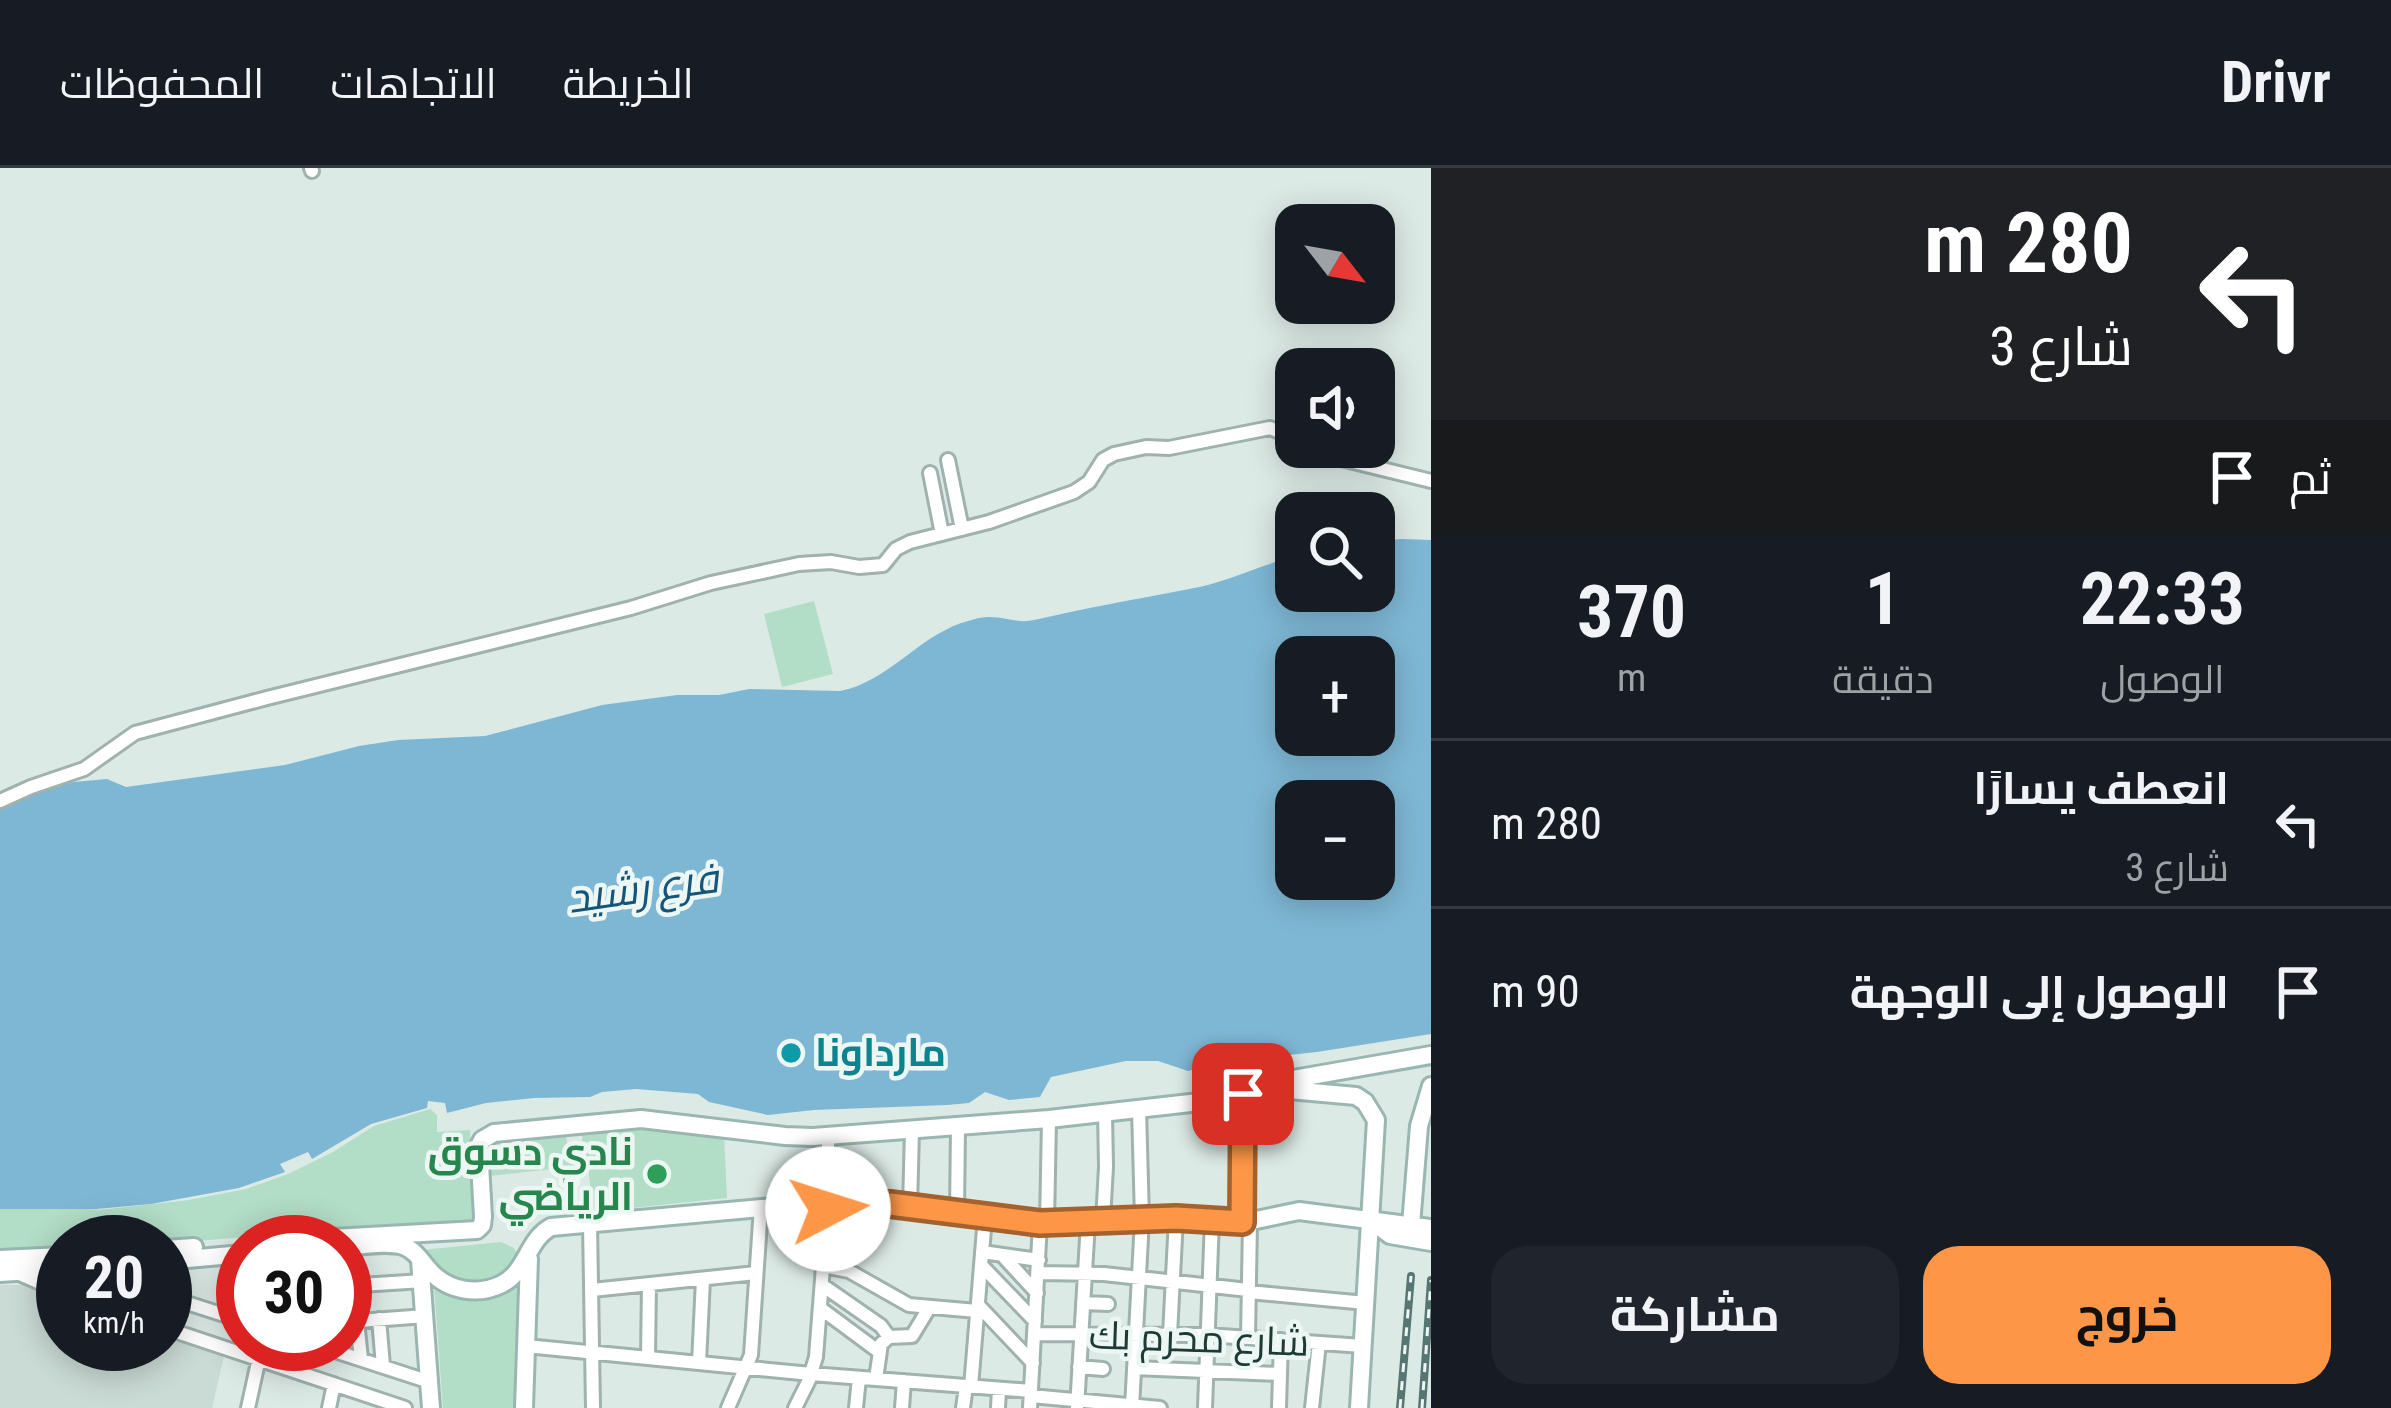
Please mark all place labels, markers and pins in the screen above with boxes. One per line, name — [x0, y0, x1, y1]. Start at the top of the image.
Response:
place label: مارداونا — [815, 1030, 946, 1076]
marker: مارداونا — [778, 1040, 804, 1066]
pin — [1192, 1043, 1294, 1145]
place label: نادي دسوق الرياضي — [428, 1129, 633, 1226]
marker: نادي دسوق الرياضي — [644, 1161, 670, 1187]

